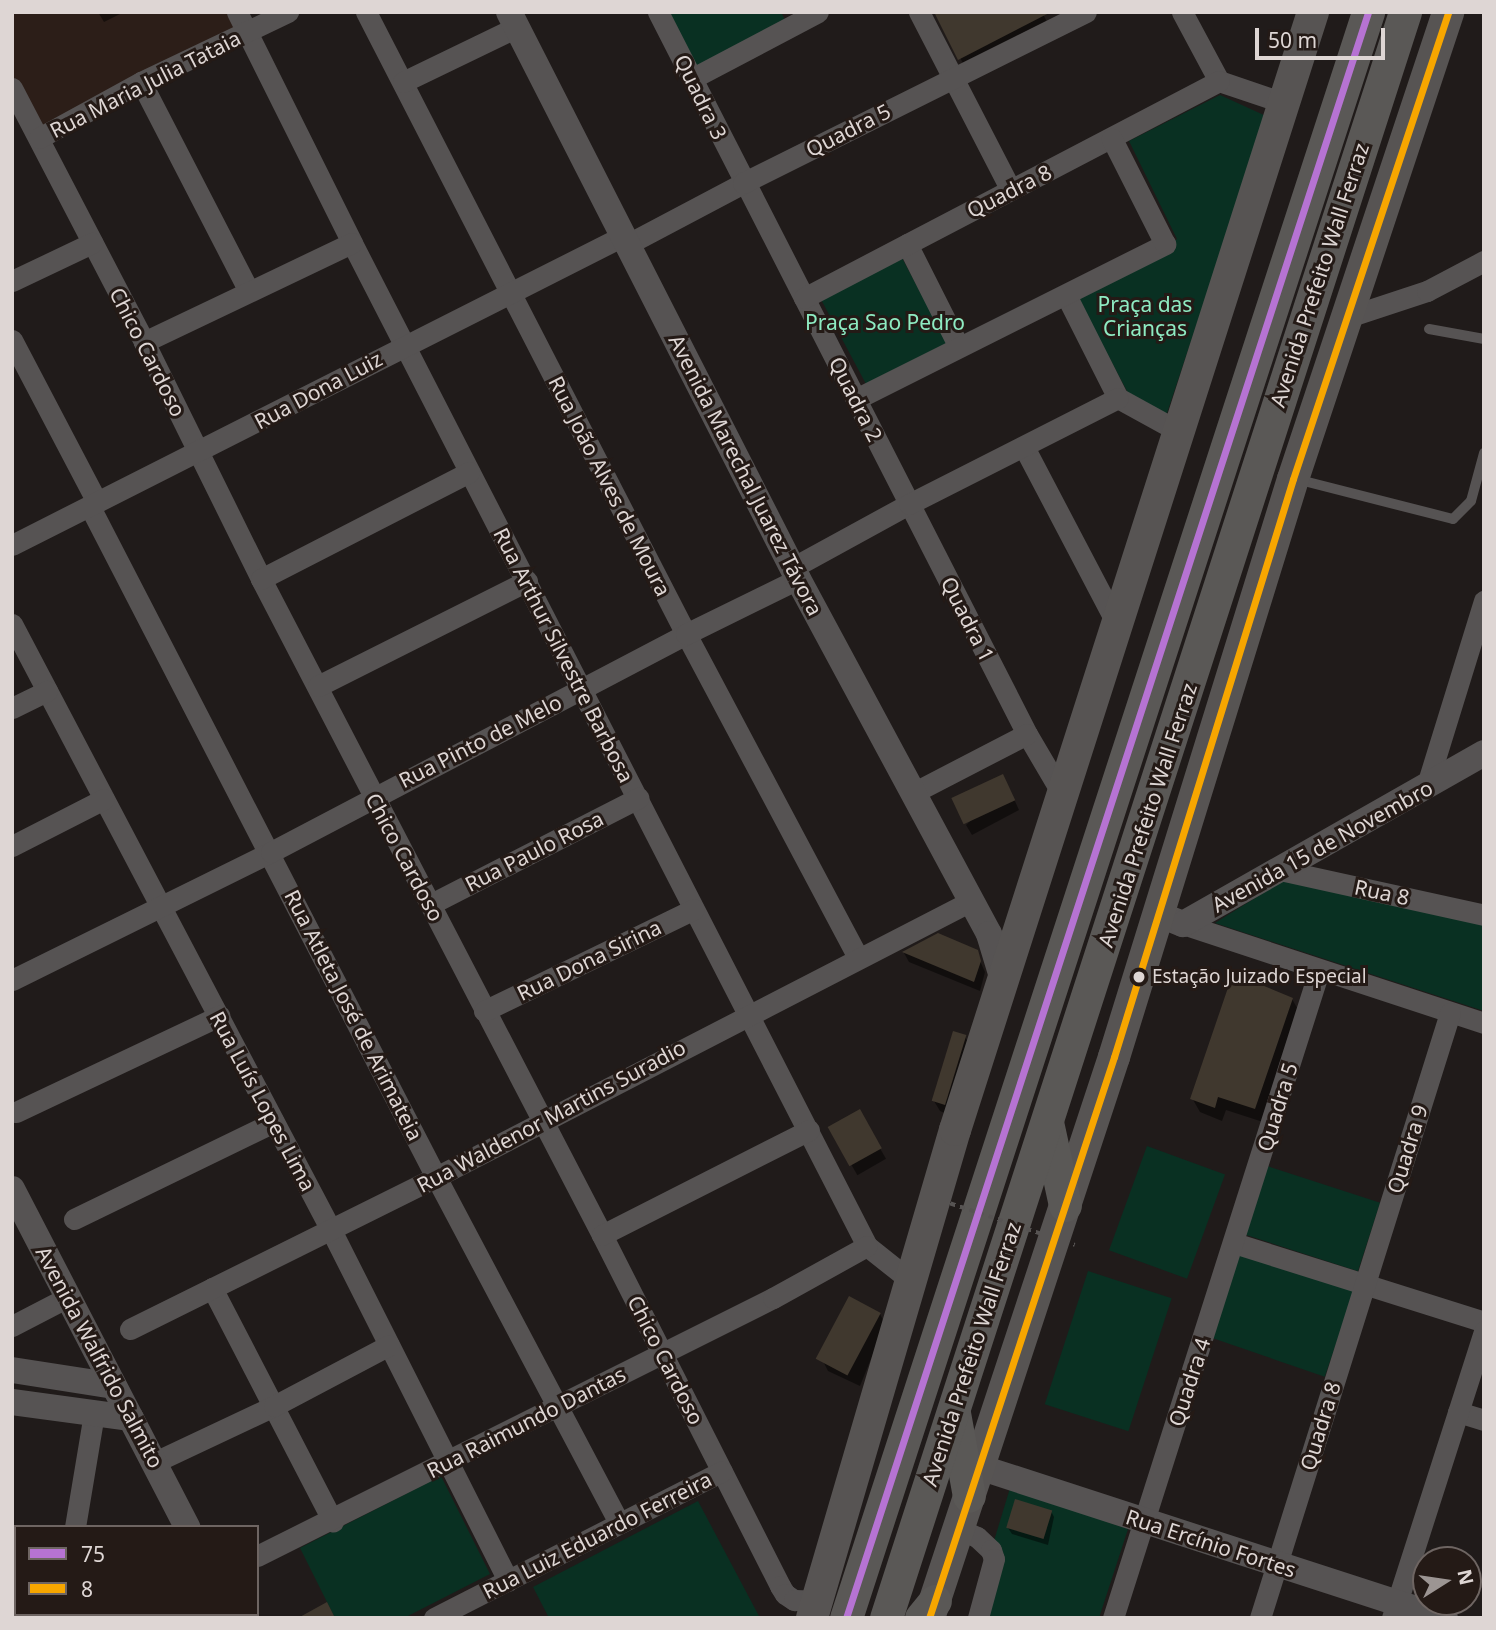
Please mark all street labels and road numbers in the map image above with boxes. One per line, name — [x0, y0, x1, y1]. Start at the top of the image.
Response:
street label: Rua Maria Julia Tataia — [45, 25, 245, 143]
street label: Quadra 3 — [670, 50, 732, 144]
street label: Quadra 5 — [801, 98, 895, 162]
street label: Avenida Prefeito Wall Ferraz — [1264, 140, 1374, 410]
street label: Quadra 8 — [962, 159, 1056, 223]
street label: Chico Cardoso — [105, 283, 191, 421]
street label: Avenida Marechal Juarez Távora — [664, 330, 828, 620]
street label: Rua Dona Luiz — [250, 346, 386, 434]
street label: Quadra 2 — [824, 352, 888, 446]
street label: Rua João Alves de Moura — [543, 372, 677, 600]
street label: Rua Arthur Silvestre Barbosa — [489, 523, 639, 787]
street label: Quadra 1 — [936, 572, 1000, 666]
street label: Avenida Prefeito Wall Ferraz — [1092, 680, 1202, 950]
street label: Rua Pinto de Melo — [394, 689, 566, 793]
street label: Avenida 15 de Novembro — [1207, 775, 1437, 917]
street label: Chico Cardoso — [361, 789, 449, 925]
street label: Rua Paulo Rosa — [461, 805, 607, 897]
street label: Rua 8 — [1352, 874, 1412, 910]
street label: Rua Atleta José de Arimateia — [280, 885, 428, 1145]
street label: Rua Dona Sirina — [513, 914, 665, 1006]
street label: Rua Luís Lopes Lima — [205, 1007, 321, 1195]
street label: Rua Waldenor Martins Suradio — [412, 1034, 690, 1198]
street label: Quadra 5 — [1252, 1060, 1302, 1154]
street label: Quadra 9 — [1382, 1102, 1432, 1196]
street label: Avenida Prefeito Wall Ferraz — [916, 1219, 1026, 1489]
street label: Avenida Walfrido Salmito — [31, 1242, 169, 1472]
street label: Chico Cardoso — [623, 1291, 709, 1429]
street label: Quadra 4 — [1163, 1335, 1215, 1429]
street label: Rua Raimundo Dantas — [422, 1361, 630, 1483]
street label: Quadra 8 — [1295, 1379, 1345, 1473]
street label: Rua Luiz Eduardo Ferreira — [478, 1466, 716, 1604]
street label: Rua Ercínio Fortes — [1123, 1504, 1299, 1582]

